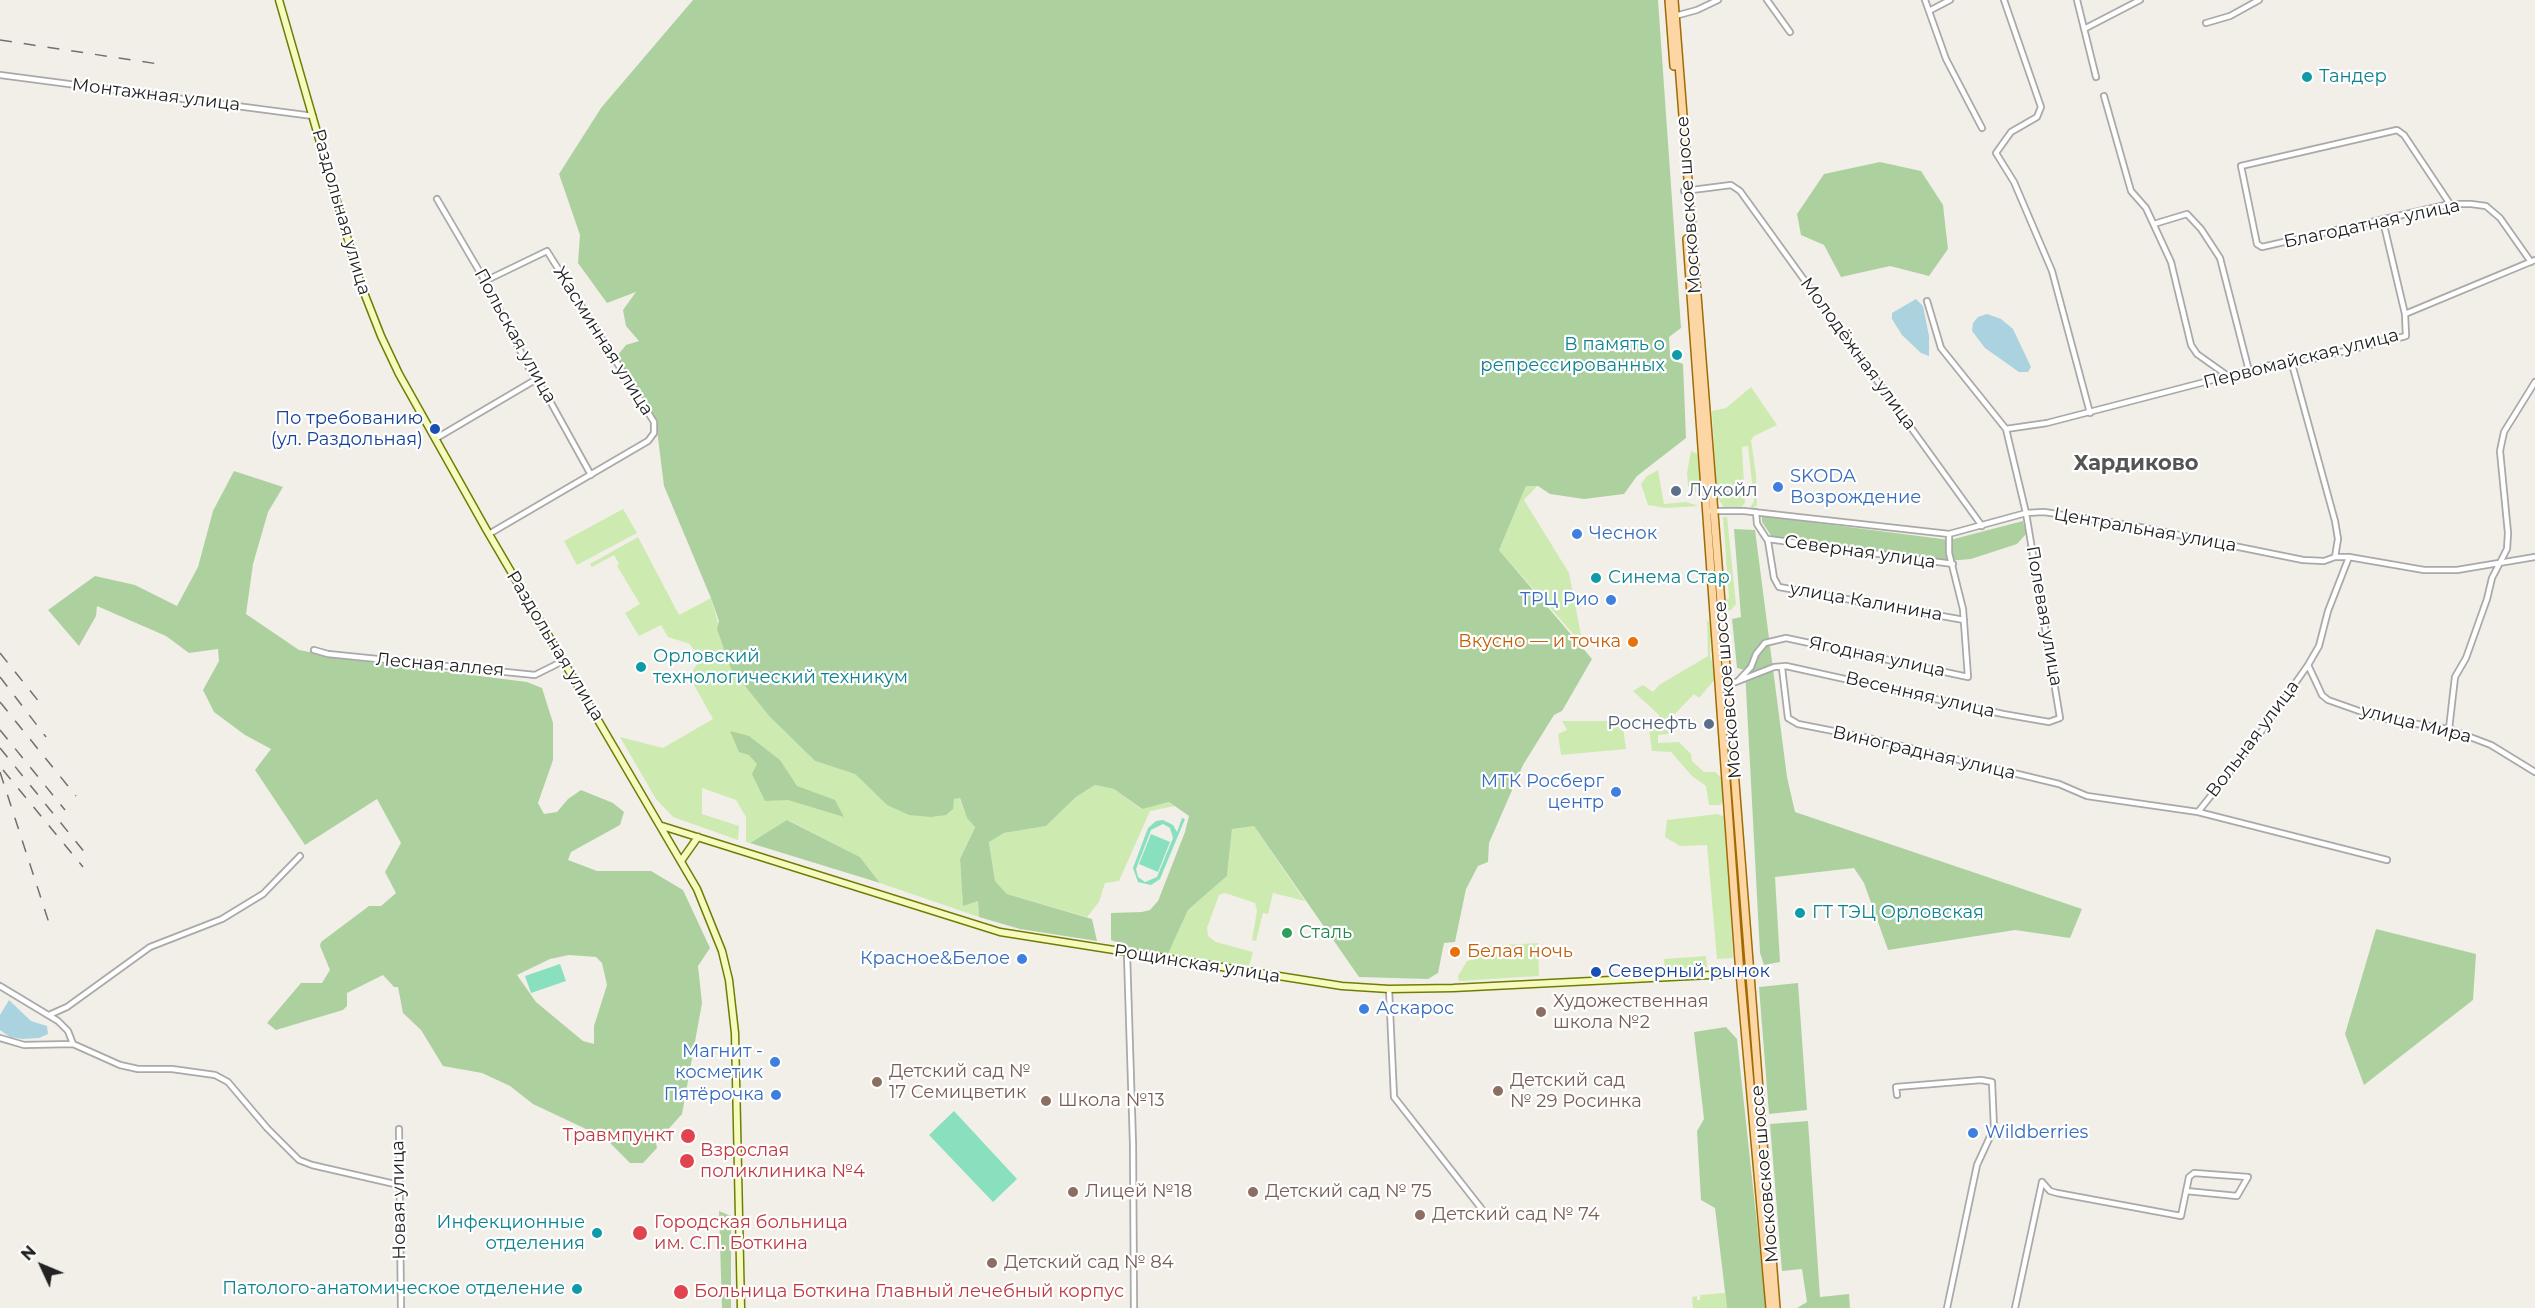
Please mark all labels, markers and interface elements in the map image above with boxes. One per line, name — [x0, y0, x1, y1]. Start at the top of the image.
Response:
place label: Тандер — [2319, 66, 2387, 88]
marker: Тандер — [2300, 70, 2314, 84]
street label: Монтажная улица — [71, 74, 241, 116]
street label: Московское шоссе — [1672, 115, 1706, 295]
street label: Раздольная улица — [307, 127, 375, 297]
street label: Благодатная улица — [2282, 195, 2462, 253]
street label: Жасминная улица — [548, 262, 658, 420]
street label: Польская улица — [469, 265, 561, 407]
street label: Молодёжная улица — [1795, 273, 1921, 435]
street label: Первомайская улица — [2201, 324, 2401, 394]
place label: В память о репрессированных — [1480, 334, 1665, 376]
marker: В память о репрессированных — [1670, 348, 1684, 362]
place label: По требованию (ул. Раздольная) — [271, 408, 423, 450]
marker: По требованию (ул. Раздольная) — [428, 422, 442, 436]
district label: Хардиково — [2073, 451, 2199, 477]
place label: SKODA Возрождение — [1790, 466, 1921, 508]
place label: Лукойл — [1688, 480, 1758, 502]
marker: SKODA Возрождение — [1771, 480, 1785, 494]
marker: Лукойл — [1669, 484, 1683, 498]
street label: Центральная улица — [2052, 503, 2238, 557]
place label: Чеснок — [1589, 523, 1657, 545]
marker: Чеснок — [1570, 527, 1584, 541]
street label: Северная улица — [1783, 531, 1937, 573]
street label: Полевая улица — [2021, 544, 2067, 688]
street label: Раздольная улица — [502, 567, 608, 725]
place label: Синема Стар — [1608, 567, 1730, 589]
marker: Синема Стар — [1589, 571, 1603, 585]
street label: улица Калинина — [1788, 578, 1944, 626]
place label: ТРЦ Рио — [1520, 589, 1599, 611]
marker: ТРЦ Рио — [1604, 593, 1618, 607]
street label: Московское шоссе — [1709, 600, 1747, 780]
place label: Вкусно — и точка — [1458, 631, 1621, 653]
street label: Ягодная улица — [1807, 632, 1947, 682]
marker: Вкусно — и точка — [1626, 635, 1640, 649]
place label: Орловский технологический техникум — [653, 646, 908, 688]
street label: Лесная аллея — [375, 649, 505, 681]
marker: Орловский технологический техникум — [634, 660, 648, 674]
street label: Весенняя улица — [1843, 667, 1997, 723]
street label: Вольная улица — [2202, 676, 2304, 802]
street label: улица Мира — [2358, 700, 2474, 748]
place label: Роснефть — [1607, 713, 1697, 735]
marker: Роснефть — [1702, 717, 1716, 731]
street label: Виноградная улица — [1830, 721, 2018, 785]
place label: МТК Росберг центр — [1481, 771, 1604, 814]
marker: МТК Росберг центр — [1609, 785, 1623, 799]
place label: ГТ ТЭЦ Орловская — [1812, 902, 1984, 924]
marker: ГТ ТЭЦ Орловская — [1793, 906, 1807, 920]
place label: Сталь — [1299, 922, 1352, 944]
marker: Сталь — [1280, 926, 1294, 940]
street label: Рощинская улица — [1112, 940, 1282, 988]
place label: Белая ночь — [1467, 941, 1573, 963]
marker: Белая ночь — [1448, 945, 1462, 959]
place label: Красное&Белое — [860, 948, 1010, 970]
marker: Красное&Белое — [1015, 952, 1029, 966]
place label: Северный рынок — [1608, 961, 1770, 983]
marker: Северный рынок — [1589, 965, 1603, 979]
place label: Художественная школа №2 — [1553, 991, 1709, 1034]
place label: Аскарос — [1376, 998, 1454, 1020]
marker: Аскарос — [1357, 1002, 1371, 1016]
marker: Художественная школа №2 — [1534, 1005, 1548, 1019]
place label: Магнит - косметик — [675, 1041, 763, 1084]
marker: Магнит - косметик — [768, 1055, 782, 1069]
place label: Детский сад № 17 Семицветик — [889, 1061, 1031, 1104]
place label: Детский сад № 29 Росинка — [1510, 1070, 1642, 1112]
marker: Детский сад № 17 Семицветик — [870, 1075, 884, 1089]
place label: Пятёрочка — [664, 1084, 764, 1106]
marker: Детский сад № 29 Росинка — [1491, 1084, 1505, 1098]
street label: Московское шоссе — [1746, 1084, 1784, 1264]
marker: Пятёрочка — [769, 1088, 783, 1102]
place label: Школа №13 — [1058, 1090, 1165, 1112]
marker: Школа №13 — [1039, 1094, 1053, 1108]
place label: Wildberries — [1985, 1122, 2088, 1144]
place label: Травмпункт — [563, 1125, 674, 1147]
marker: Wildberries — [1966, 1126, 1980, 1140]
marker: Травмпункт — [679, 1127, 697, 1145]
street label: Новая улица — [387, 1140, 411, 1260]
place label: Взрослая поликлиника №4 — [700, 1140, 865, 1182]
marker: Взрослая поликлиника №4 — [678, 1152, 696, 1170]
place label: Лицей №18 — [1085, 1181, 1192, 1203]
place label: Детский сад № 75 — [1265, 1181, 1432, 1203]
marker: Лицей №18 — [1066, 1185, 1080, 1199]
marker: Детский сад № 75 — [1246, 1185, 1260, 1199]
place label: Детский сад № 74 — [1432, 1204, 1600, 1226]
marker: Детский сад № 74 — [1413, 1208, 1427, 1222]
place label: Инфекционные отделения — [437, 1212, 585, 1254]
place label: Городская больница им. С.П. Боткина — [654, 1212, 848, 1254]
marker: Городская больница им. С.П. Боткина — [631, 1224, 649, 1242]
marker: Инфекционные отделения — [590, 1226, 604, 1240]
north arrow — [12, 1236, 72, 1296]
text: N — [17, 1242, 40, 1264]
place label: Детский сад № 84 — [1004, 1252, 1174, 1274]
marker: Детский сад № 84 — [985, 1256, 999, 1270]
place label: Патолого-анатомическое отделение — [222, 1278, 565, 1300]
place label: Больница Боткина Главный лечебный корпус — [694, 1281, 1124, 1303]
marker: Патолого-анатомическое отделение — [570, 1282, 584, 1296]
marker: Больница Боткина Главный лечебный корпус — [672, 1283, 690, 1301]

